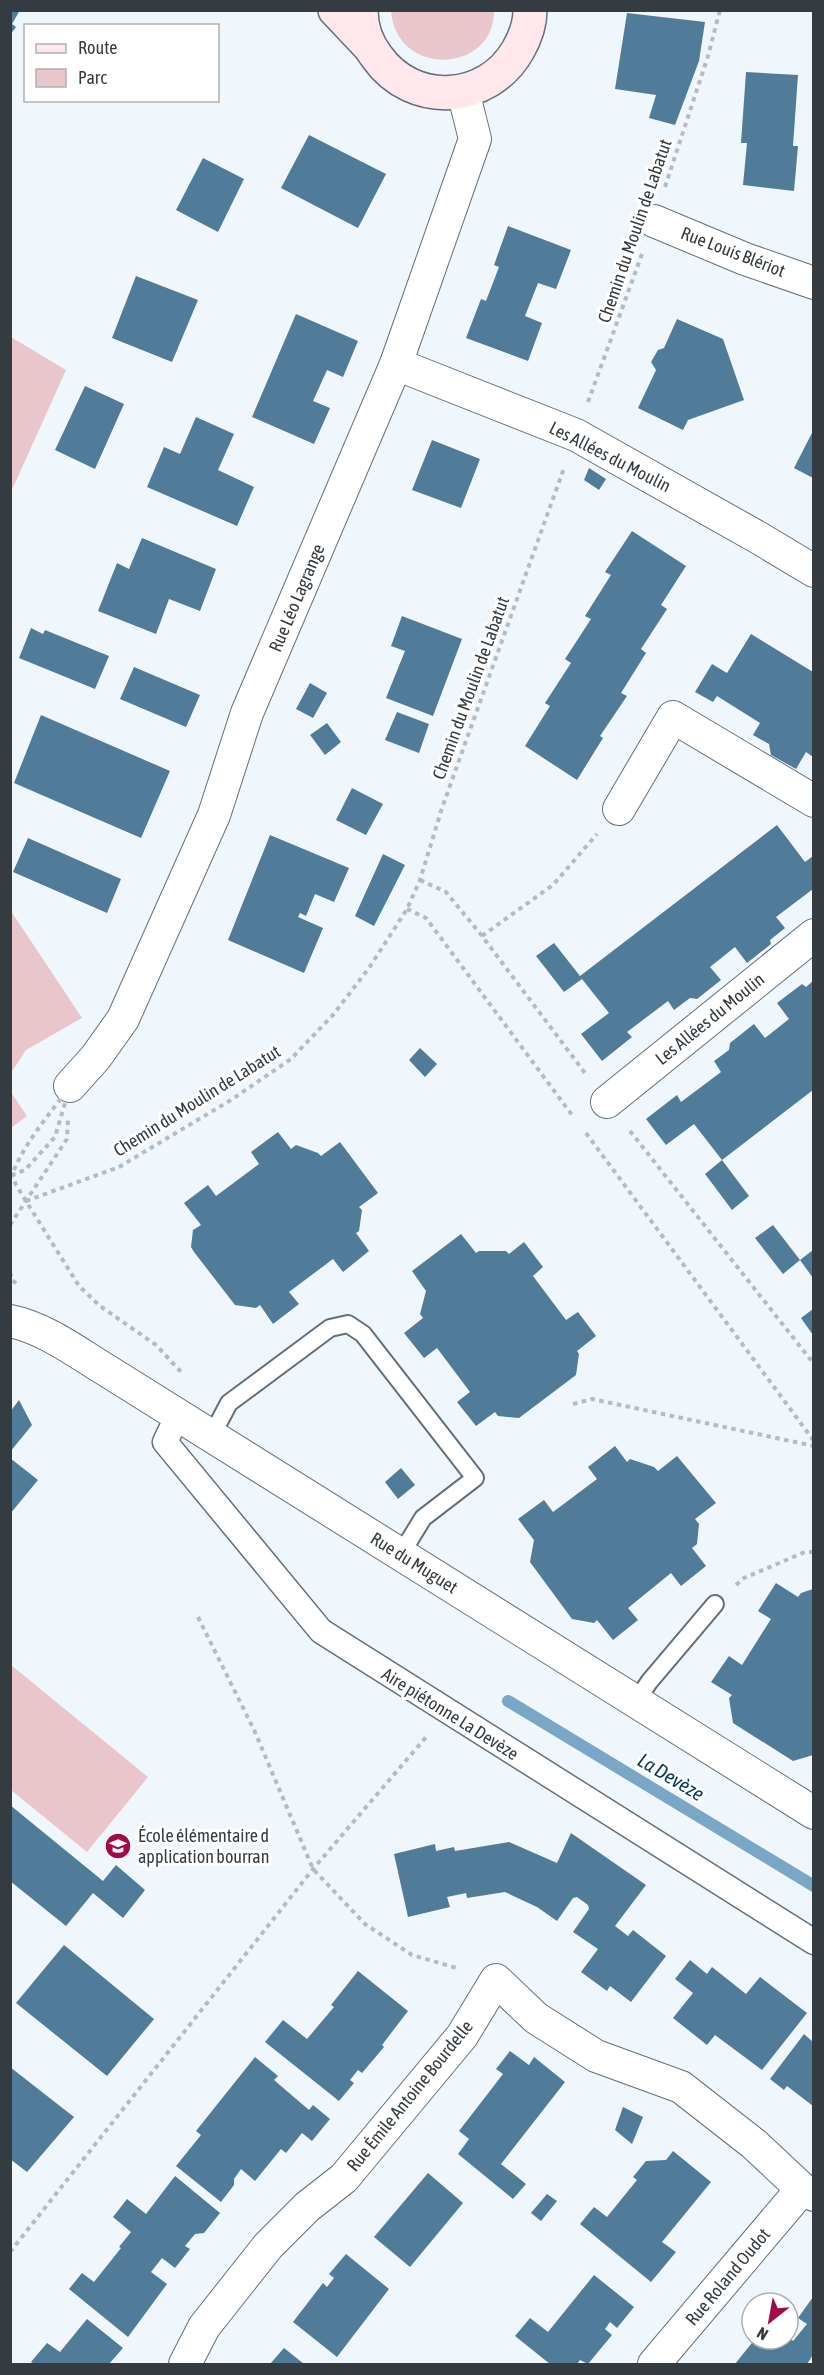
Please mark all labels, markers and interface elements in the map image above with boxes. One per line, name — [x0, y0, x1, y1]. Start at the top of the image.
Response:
legend — [24, 24, 219, 102]
text: Route — [78, 37, 117, 58]
text: Parc — [78, 67, 107, 88]
street label: Chemin du Moulin de Labatut — [593, 136, 676, 325]
street label: Rue Louis Blériot — [678, 222, 788, 281]
street label: Les Allées du Moulin — [546, 417, 675, 496]
street label: Rue Léo Lagrange — [264, 541, 329, 655]
street label: Chemin du Moulin de Labatut — [428, 594, 513, 782]
street label: Les Allées du Moulin — [651, 968, 768, 1069]
street label: Chemin du Moulin de Labatut — [109, 1041, 284, 1161]
street label: Rue du Muguet — [367, 1528, 462, 1598]
street label: Aire piétonne La Devèze — [378, 1663, 522, 1764]
water label: La Devèze — [634, 1748, 708, 1805]
place label: École élémentaire d application bourran — [138, 1825, 269, 1867]
school or university icon: École élémentaire d application bourran — [103, 1831, 133, 1861]
street label: Rue Émile Antoine Bourdelle — [342, 2016, 477, 2175]
street label: Rue Roland Oudot — [681, 2224, 774, 2329]
north arrow — [740, 2291, 800, 2351]
text: N — [754, 2324, 771, 2344]

